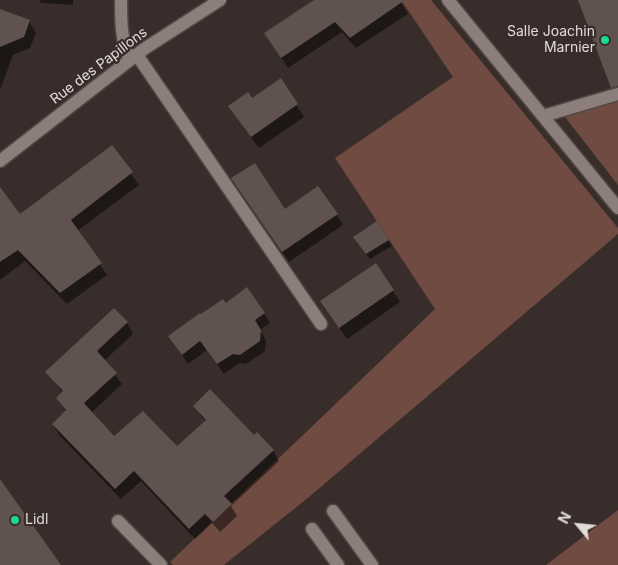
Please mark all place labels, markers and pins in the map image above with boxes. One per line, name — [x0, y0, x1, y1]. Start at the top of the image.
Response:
place label: Salle Joachin Marnier — [507, 24, 595, 56]
marker: Salle Joachin Marnier — [599, 34, 611, 46]
place label: Lidl — [25, 512, 48, 528]
marker: Lidl — [9, 514, 21, 526]

